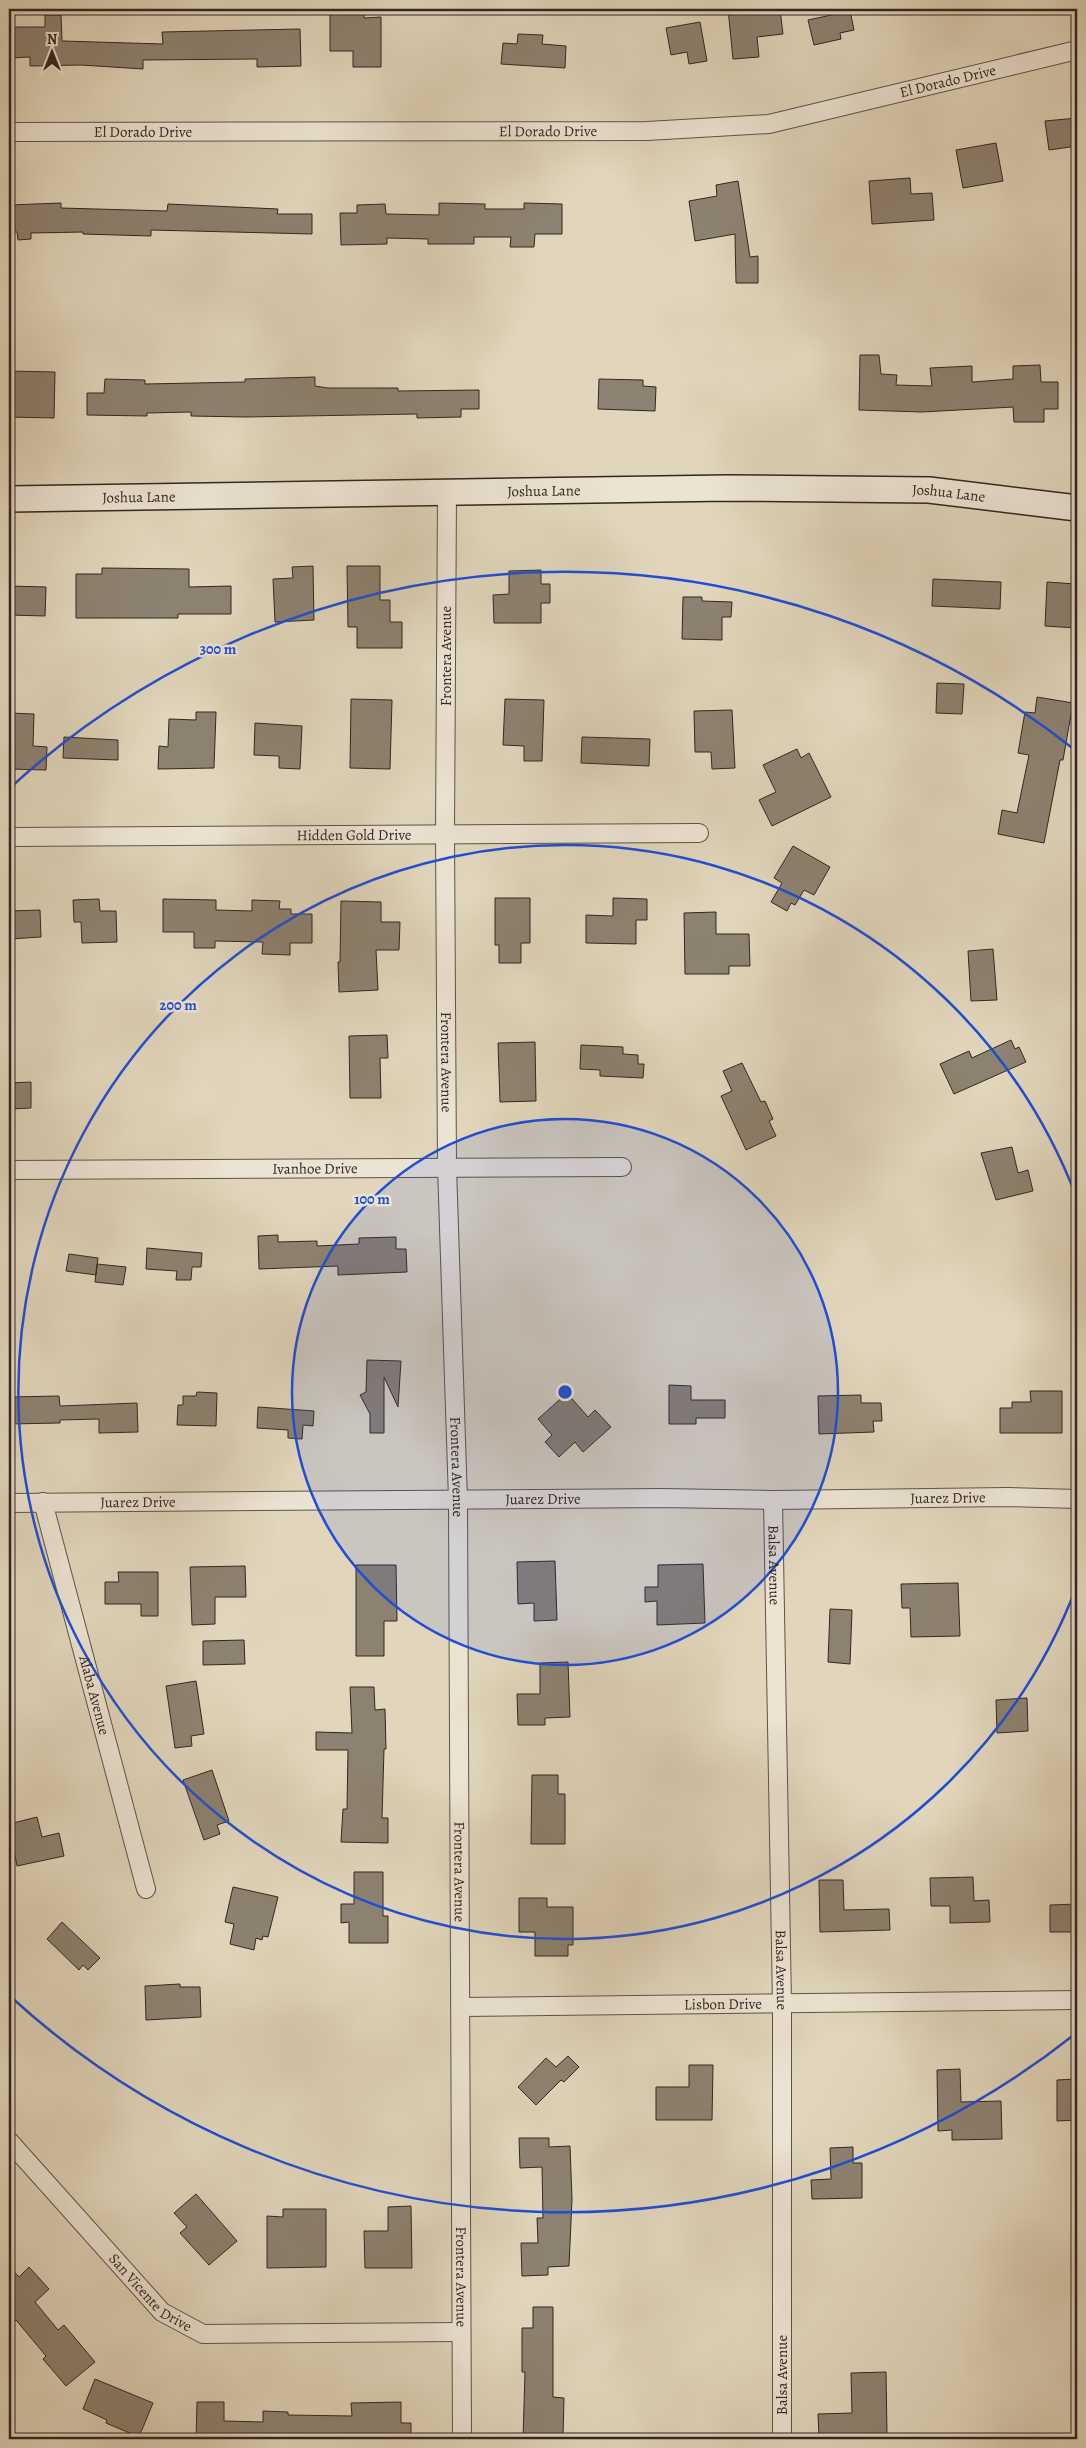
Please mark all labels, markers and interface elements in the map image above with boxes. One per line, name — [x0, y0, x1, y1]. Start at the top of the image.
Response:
north arrow — [28, 28, 78, 78]
text: N — [47, 30, 57, 49]
street label: El Dorado Drive — [898, 60, 998, 102]
street label: El Dorado Drive — [499, 121, 597, 141]
street label: El Dorado Drive — [94, 122, 192, 142]
street label: Joshua Lane — [507, 480, 581, 501]
street label: Joshua Lane — [912, 480, 987, 507]
street label: Joshua Lane — [102, 486, 176, 508]
street label: Frontera Avenue — [436, 605, 456, 706]
text: 300 m — [200, 639, 237, 659]
street label: Hidden Gold Drive — [296, 825, 412, 845]
text: 200 m — [159, 995, 197, 1015]
street label: Frontera Avenue — [436, 1012, 457, 1113]
street label: Ivanhoe Drive — [272, 1158, 358, 1179]
text: 100 m — [354, 1189, 390, 1209]
centre of rings — [556, 1383, 574, 1401]
street label: Frontera Avenue — [445, 1416, 468, 1517]
street label: Juarez Drive — [910, 1487, 986, 1508]
street label: Juarez Drive — [505, 1489, 581, 1509]
street label: Juarez Drive — [100, 1492, 176, 1512]
street label: Balsa Avenue — [763, 1525, 785, 1606]
street label: Alaba Avenue — [74, 1652, 115, 1737]
street label: Frontera Avenue — [449, 1821, 470, 1922]
street label: Balsa Avenue — [771, 1930, 792, 2010]
street label: Lisbon Drive — [684, 1994, 762, 2014]
street label: Frontera Avenue — [451, 2226, 472, 2327]
street label: San Vicente Drive — [104, 2249, 196, 2336]
street label: Balsa Avenue — [772, 2335, 792, 2415]

